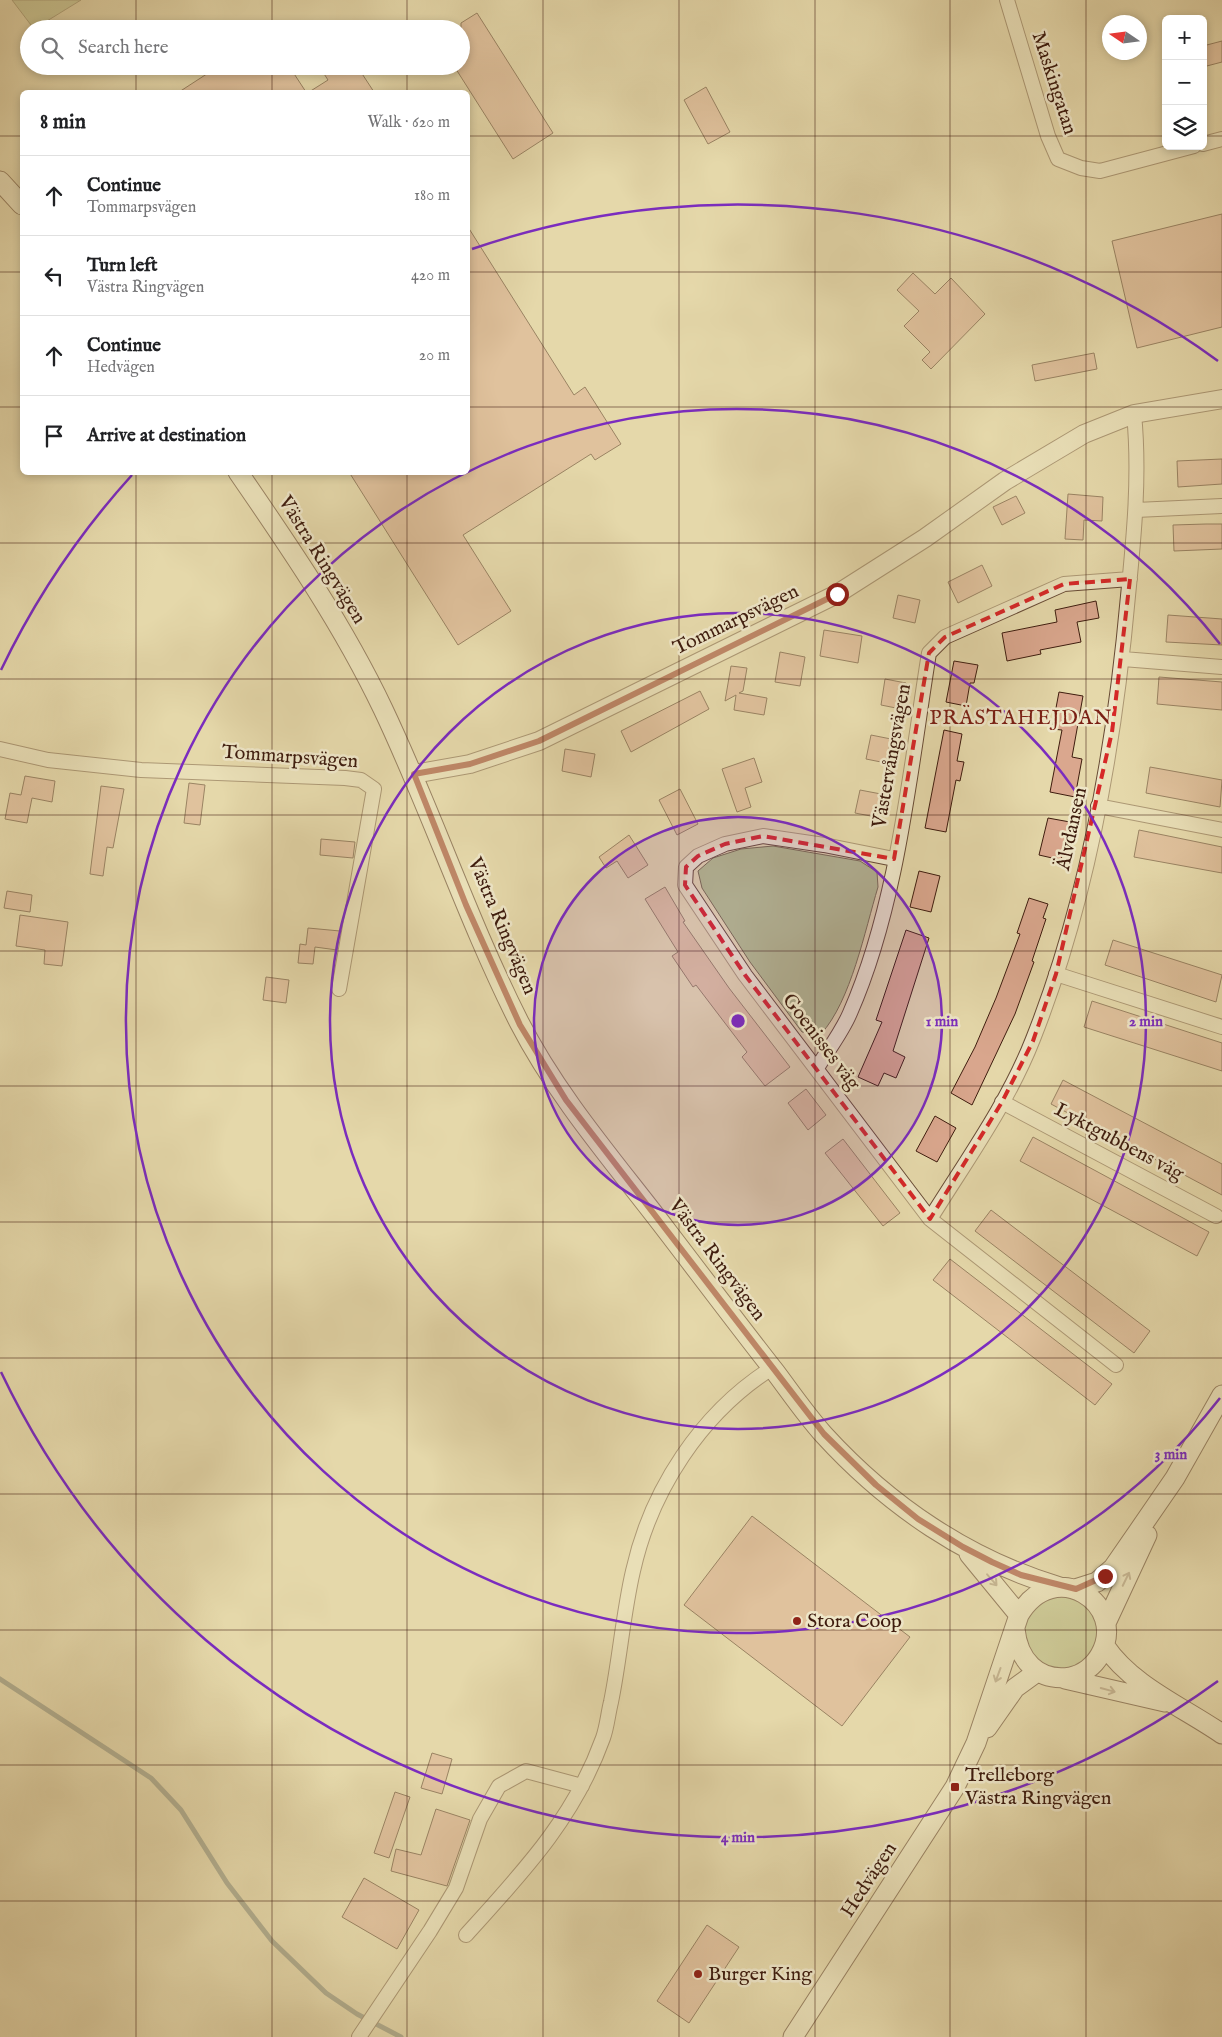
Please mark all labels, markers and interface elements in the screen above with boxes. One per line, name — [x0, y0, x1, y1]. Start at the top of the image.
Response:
north arrow — [1102, 15, 1147, 60]
map controls — [1162, 15, 1207, 150]
button: + — [1162, 15, 1207, 60]
search box — [20, 20, 470, 75]
street label: Maskingatan — [1026, 28, 1083, 138]
icon: search — [38, 34, 66, 62]
text: Search here — [78, 36, 169, 60]
button: − — [1162, 60, 1207, 105]
button: layers — [1162, 105, 1207, 150]
text: 8 min — [40, 109, 86, 136]
text: Walk · 620 m — [367, 113, 450, 133]
text: Continue — [87, 174, 161, 198]
icon: ahead — [40, 182, 68, 210]
text: 180 m — [414, 186, 450, 206]
text: Tommarpsvägen — [87, 198, 196, 218]
text: Turn left — [87, 254, 158, 278]
icon: left — [40, 262, 68, 290]
text: 420 m — [411, 266, 450, 286]
text: Västra Ringvägen — [87, 278, 204, 298]
text: Continue — [87, 334, 161, 358]
icon: ahead — [40, 342, 68, 370]
text: 20 m — [419, 346, 450, 366]
text: Hedvägen — [87, 358, 155, 378]
icon: arrive — [40, 422, 68, 450]
text: Arrive at destination — [87, 424, 246, 448]
street label: Västra Ringvägen — [272, 490, 372, 629]
street label: Tommarpsvägen — [669, 579, 803, 661]
route start — [826, 583, 849, 606]
street label: Västervångsvägen — [867, 681, 917, 831]
district label: PRÄSTAHEJDAN — [929, 704, 1113, 732]
street label: Tommarpsvägen — [221, 740, 359, 774]
street label: Älvdansen — [1051, 785, 1093, 874]
street label: Västra Ringvägen — [461, 853, 542, 999]
street label: Goenisses väg — [776, 989, 866, 1096]
centre of rings — [729, 1012, 747, 1030]
text: 1 min — [926, 1012, 958, 1031]
text: 2 min — [1129, 1012, 1163, 1031]
street label: Lyktgubbens väg — [1050, 1097, 1189, 1187]
street label: Västra Ringvägen — [662, 1193, 771, 1326]
text: 3 min — [1155, 1445, 1187, 1464]
route end — [1094, 1565, 1117, 1588]
one-way arrow — [1122, 1572, 1131, 1587]
one-way arrow — [986, 1574, 998, 1587]
place label: Stora Coop — [807, 1609, 902, 1634]
marker: Stora Coop — [791, 1615, 803, 1627]
one-way arrow — [993, 1666, 1002, 1682]
one-way arrow — [1100, 1685, 1116, 1695]
place label: Trelleborg Västra Ringvägen — [964, 1763, 1112, 1811]
marker: Trelleborg Västra Ringvägen — [949, 1781, 961, 1793]
text: 4 min — [721, 1828, 755, 1847]
street label: Hedvägen — [835, 1837, 903, 1922]
place label: Burger King — [708, 1962, 813, 1987]
marker: Burger King — [692, 1968, 704, 1980]

